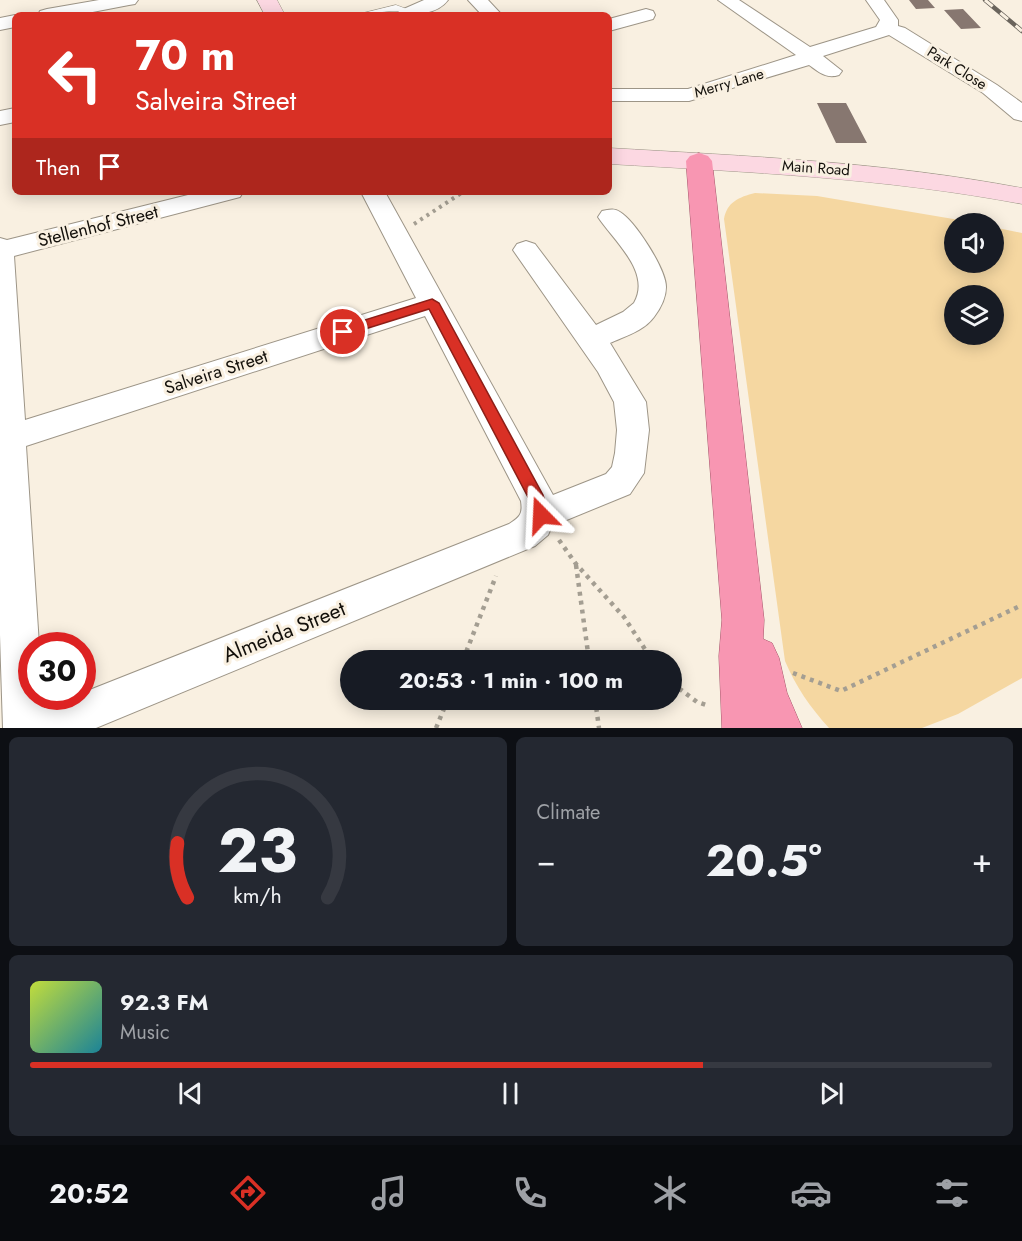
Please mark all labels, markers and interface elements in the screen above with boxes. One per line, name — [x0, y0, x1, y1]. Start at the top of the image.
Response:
text: 70 m — [135, 25, 235, 86]
icon: left — [36, 36, 114, 114]
street label: Park Close — [923, 41, 991, 95]
street label: Merry Lane — [692, 63, 767, 103]
text: Salveira Street — [135, 81, 296, 120]
icon: arrive — [93, 150, 126, 183]
text: Then — [36, 151, 81, 183]
street label: Main Road — [781, 155, 851, 181]
street label: Stellenhof Street — [35, 198, 162, 254]
map controls — [944, 213, 1004, 345]
button: sound — [944, 213, 1004, 273]
button: layers — [944, 285, 1004, 345]
pin — [317, 306, 368, 357]
icon: arrive — [326, 315, 359, 348]
street label: Salveira Street — [161, 343, 272, 401]
position arrow — [509, 483, 573, 547]
street label: Almeida Street — [218, 594, 350, 670]
speed limit sign: 30 — [18, 632, 96, 710]
text: 20:53 · 1 min · 100 m — [399, 664, 623, 696]
text: Climate — [537, 798, 600, 827]
text: 23 — [218, 805, 298, 895]
text: 20.5° — [706, 828, 822, 893]
text: − — [537, 837, 556, 884]
text: + — [972, 837, 992, 884]
text: km/h — [234, 881, 282, 912]
text: 92.3 FM — [120, 986, 208, 1018]
text: Music — [120, 1018, 170, 1047]
icon: previous — [174, 1077, 207, 1110]
icon: pause — [494, 1077, 527, 1110]
icon: next — [815, 1077, 848, 1110]
icon: directions — [227, 1172, 269, 1214]
icon: music — [368, 1172, 410, 1214]
icon: phone — [509, 1172, 551, 1214]
icon: climate — [649, 1172, 691, 1214]
icon: car — [790, 1172, 832, 1214]
icon: filters — [931, 1172, 973, 1214]
text: 20:52 — [49, 1174, 129, 1213]

